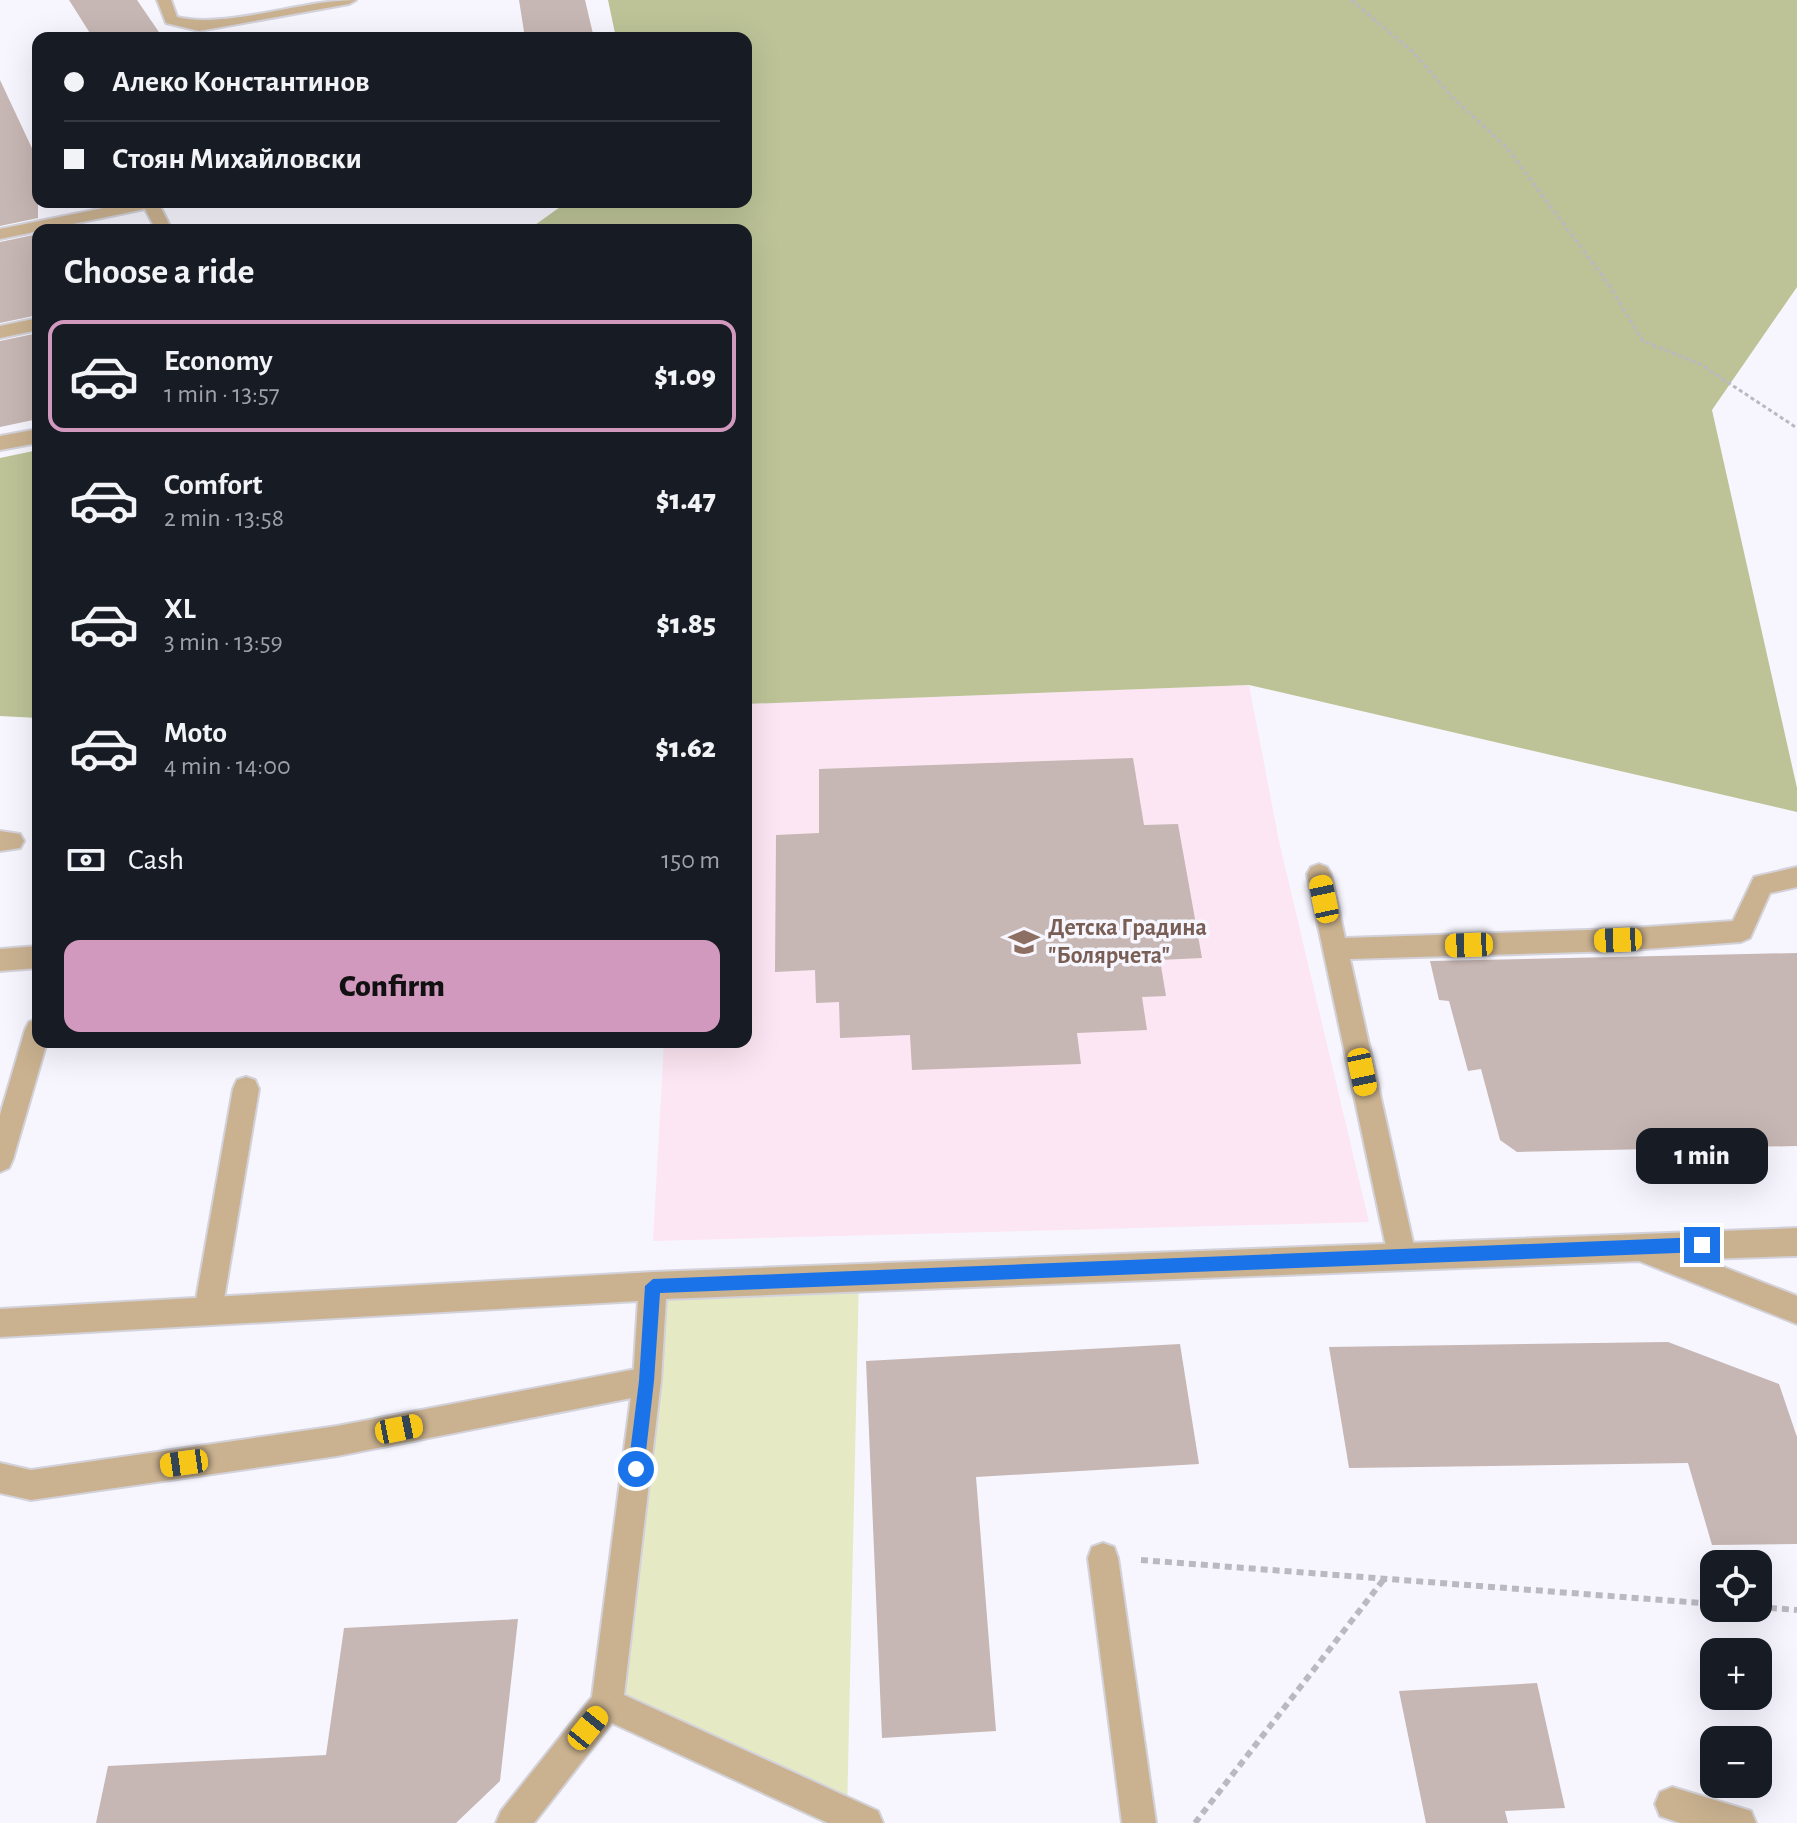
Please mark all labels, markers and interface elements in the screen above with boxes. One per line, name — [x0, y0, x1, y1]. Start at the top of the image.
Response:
text: Алеко Константинов — [112, 67, 370, 97]
text: Стоян Михайловски — [112, 144, 362, 174]
text: Choose a ride — [64, 254, 254, 290]
icon: car — [68, 340, 140, 412]
text: Economy — [164, 346, 273, 376]
text: $1.09 — [654, 361, 716, 391]
text: 1 min · 13:57 — [164, 381, 280, 407]
icon: car — [68, 464, 140, 536]
text: Comfort — [164, 470, 263, 500]
text: $1.47 — [656, 485, 716, 515]
text: 2 min · 13:58 — [164, 505, 284, 531]
icon: car — [68, 588, 140, 660]
text: XL — [164, 594, 196, 624]
text: $1.85 — [656, 609, 716, 639]
text: 3 min · 13:59 — [164, 629, 283, 655]
icon: car — [68, 712, 140, 784]
text: Moto — [164, 718, 227, 748]
text: $1.62 — [655, 733, 716, 763]
text: 4 min · 14:00 — [164, 753, 291, 779]
icon: cash — [64, 838, 108, 882]
text: Cash — [128, 845, 184, 875]
text: 150 m — [661, 847, 720, 873]
car — [1307, 873, 1341, 925]
place label: Детска Градина "Болярчета" — [1048, 916, 1207, 968]
school or university icon: Детска Градина "Болярчета" — [1007, 925, 1041, 959]
car — [1594, 927, 1642, 953]
car — [1445, 932, 1493, 958]
button: Confirm — [64, 940, 720, 1032]
car — [1345, 1046, 1379, 1098]
callout: 1 min — [1636, 1129, 1768, 1185]
text: 1 min — [1674, 1143, 1730, 1169]
route end — [1684, 1227, 1720, 1263]
car — [373, 1413, 425, 1445]
car — [159, 1448, 209, 1478]
route start — [618, 1451, 654, 1487]
map controls — [1700, 1550, 1772, 1798]
button: locate — [1700, 1550, 1772, 1622]
button: + — [1700, 1638, 1772, 1710]
car — [564, 1702, 612, 1754]
button: − — [1700, 1726, 1772, 1798]

